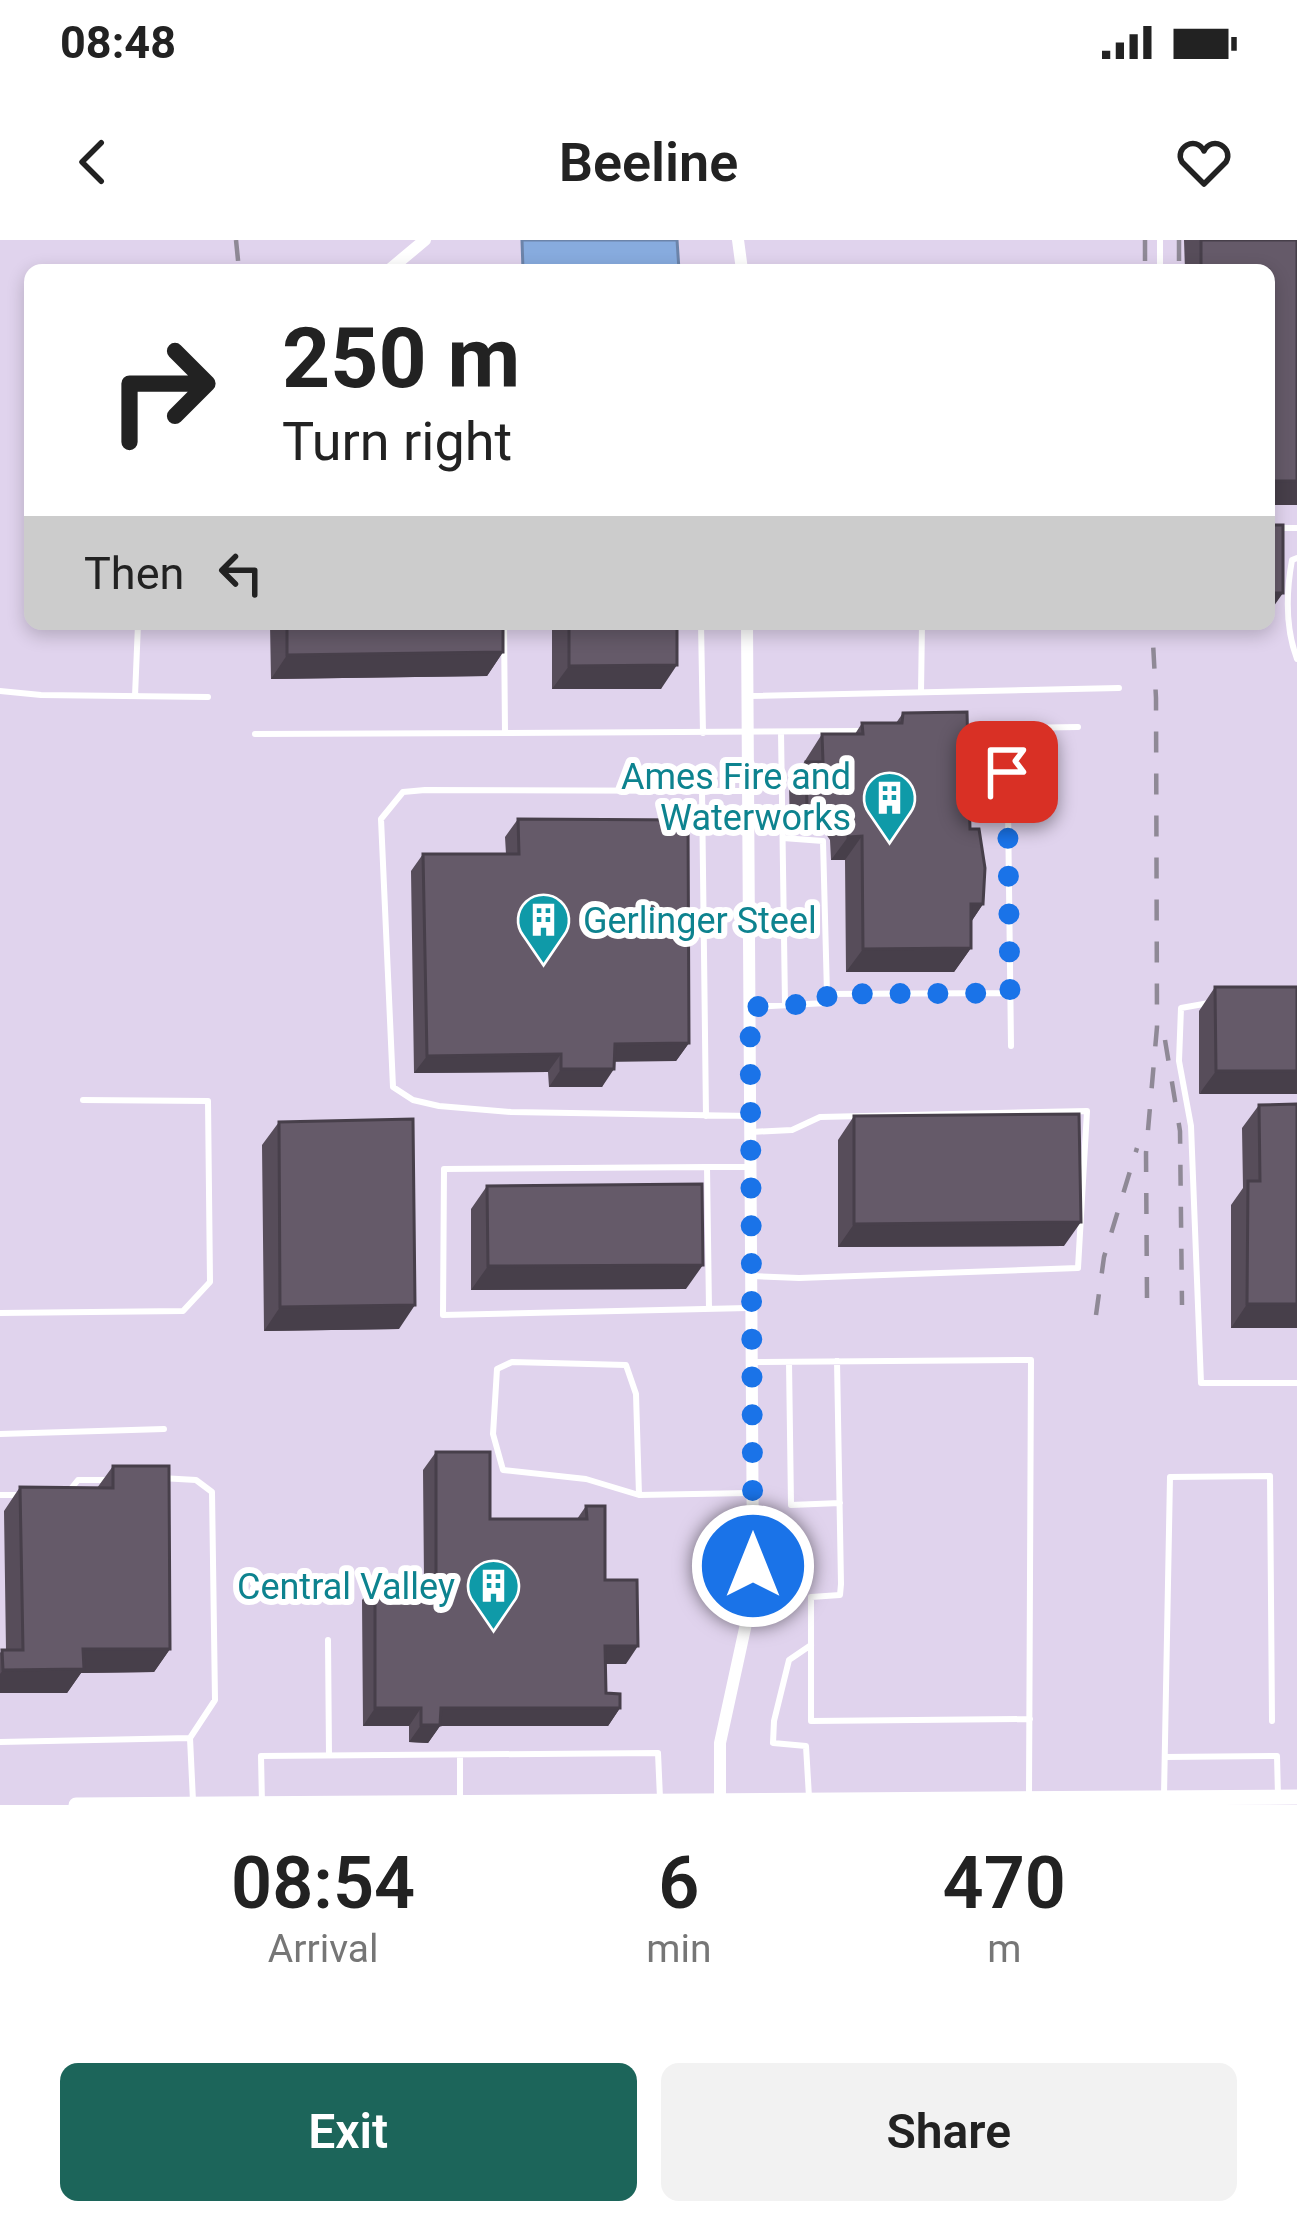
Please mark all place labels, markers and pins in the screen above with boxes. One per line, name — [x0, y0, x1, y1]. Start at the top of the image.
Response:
pin — [956, 721, 1058, 823]
place label: Ames Fire and Waterworks — [621, 756, 851, 839]
building icon: Ames Fire and Waterworks — [862, 769, 918, 843]
building icon: Gerlinger Steel — [516, 892, 572, 966]
place label: Gerlinger Steel — [583, 900, 817, 942]
building icon: Central Valley — [466, 1558, 522, 1632]
place label: Central Valley — [237, 1566, 455, 1608]

